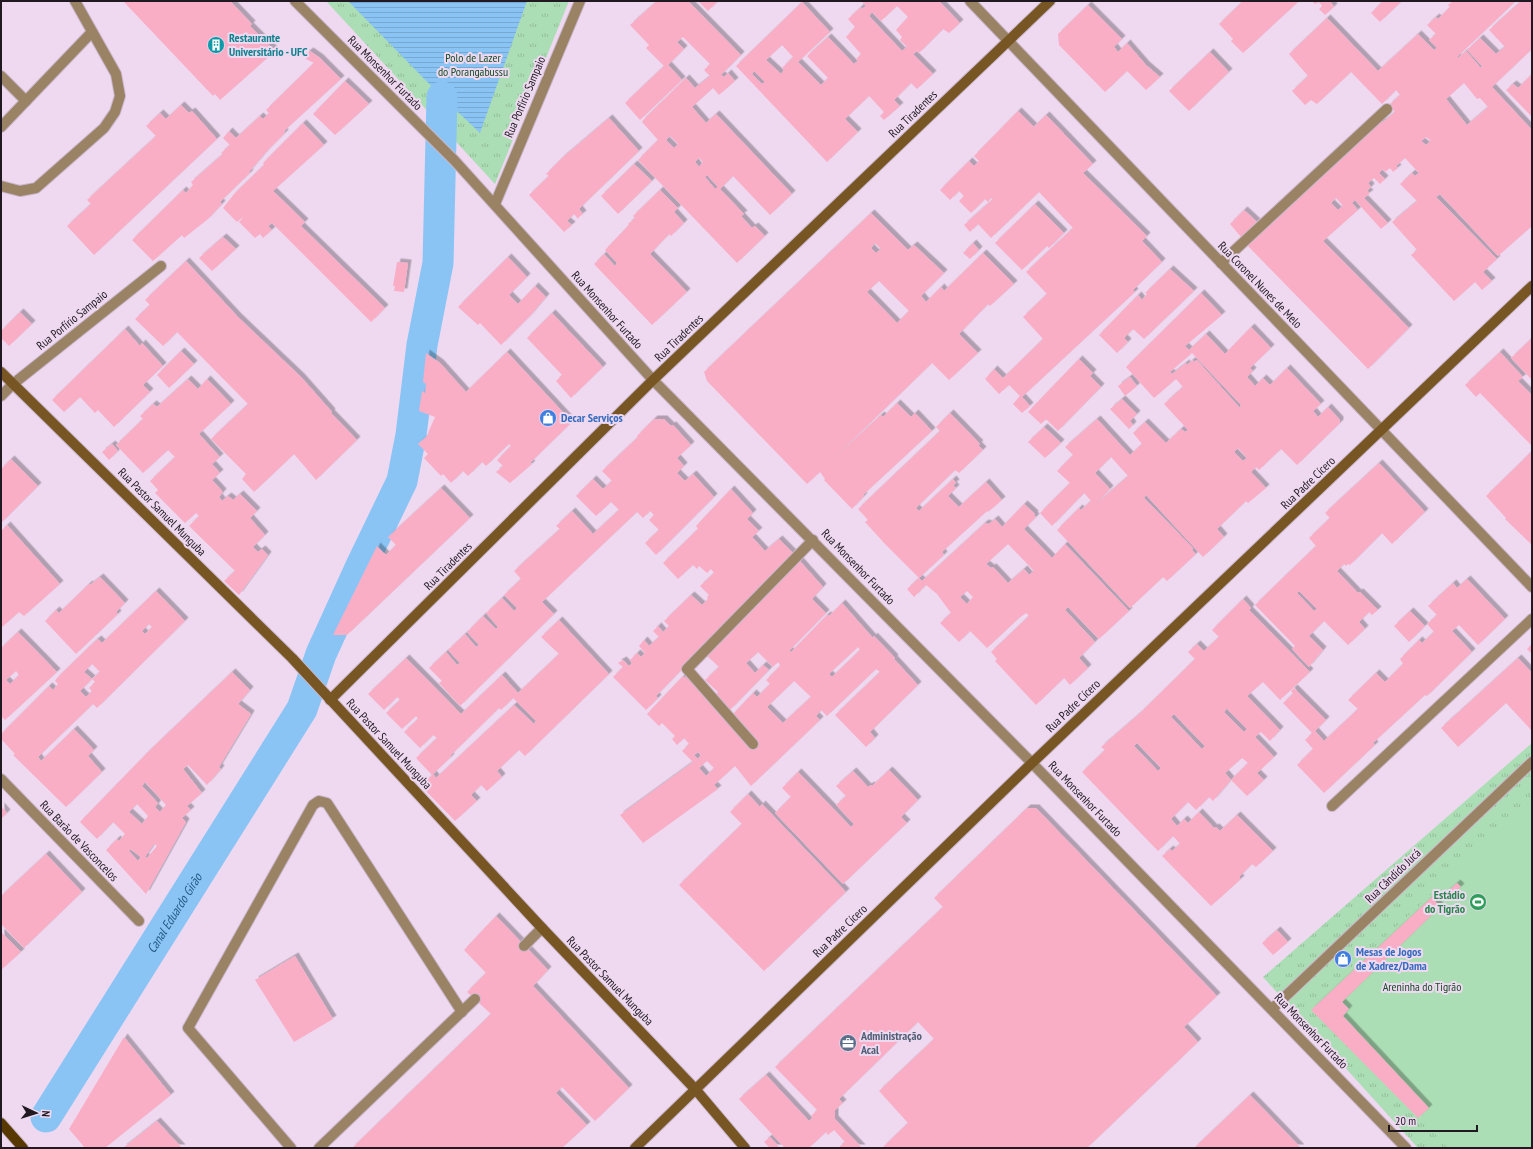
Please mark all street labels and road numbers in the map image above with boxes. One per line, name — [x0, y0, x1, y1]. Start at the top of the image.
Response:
street label: Rua Monsenhor Furtado — [345, 32, 426, 113]
street label: Rua Porfírio Sampaio — [501, 54, 548, 140]
street label: Rua Tiradentes — [885, 87, 940, 140]
street label: Rua Coronel Nunes de Melo — [1215, 238, 1306, 331]
street label: Rua Monsenhor Furtado — [569, 268, 646, 352]
street label: Rua Porfírio Sampaio — [33, 286, 110, 353]
street label: Rua Tiradentes — [651, 311, 706, 364]
street label: Rua Padre Cícero — [1277, 453, 1338, 512]
street label: Rua Pastor Samuel Munguba — [115, 465, 210, 559]
street label: Rua Monsenhor Furtado — [819, 526, 898, 608]
street label: Rua Tiradentes — [421, 539, 475, 593]
street label: Rua Padre Cícero — [1042, 676, 1103, 735]
street label: Rua Pastor Samuel Munguba — [344, 695, 435, 792]
street label: Rua Monsenhor Furtado — [1046, 758, 1125, 840]
street label: Rua Barão de Vasconcelos — [37, 797, 122, 884]
street label: Rua Cândido Jucá — [1362, 845, 1424, 906]
street label: Rua Padre Cícero — [809, 901, 870, 960]
street label: Rua Pastor Samuel Munguba — [564, 933, 657, 1029]
street label: Rua Monsenhor Furtado — [1272, 990, 1351, 1072]

